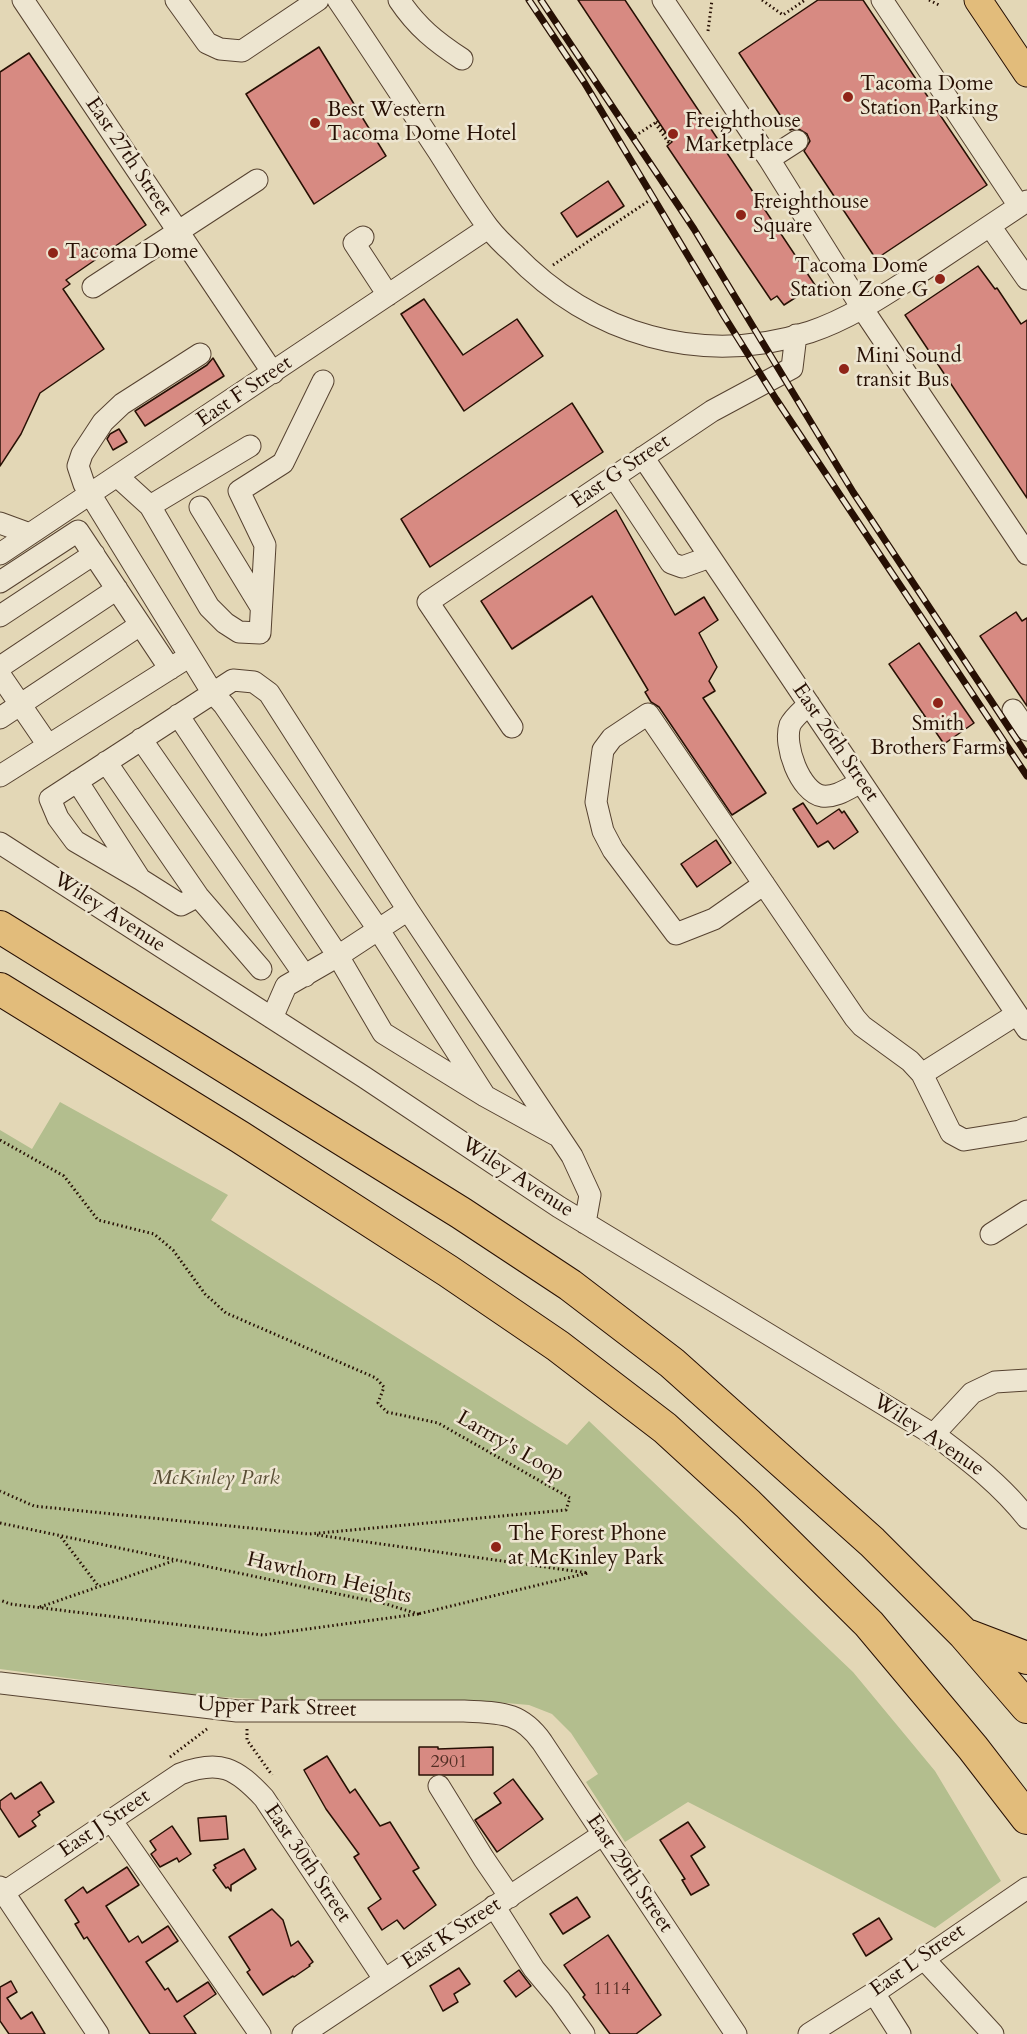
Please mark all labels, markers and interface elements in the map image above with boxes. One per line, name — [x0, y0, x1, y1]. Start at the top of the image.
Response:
place label: Tacoma Dome Station Parking — [860, 72, 998, 122]
marker: Tacoma Dome Station Parking — [841, 90, 855, 104]
street label: East 27th Street — [79, 93, 177, 221]
place label: Best Western Tacoma Dome Hotel — [327, 98, 517, 148]
place label: Freighthouse Marketplace — [685, 109, 801, 159]
marker: Best Western Tacoma Dome Hotel — [308, 116, 322, 130]
marker: Freighthouse Marketplace — [666, 127, 680, 141]
place label: Freighthouse Square — [753, 190, 869, 240]
marker: Freighthouse Square — [734, 208, 748, 222]
place label: Tacoma Dome — [65, 240, 199, 266]
marker: Tacoma Dome — [46, 246, 60, 260]
place label: Tacoma Dome Station Zone G — [790, 254, 928, 304]
marker: Tacoma Dome Station Zone G — [933, 272, 947, 286]
place label: Mini Sound transit Bus — [856, 344, 962, 394]
street label: East F Street — [193, 351, 297, 433]
marker: Mini Sound transit Bus — [837, 362, 851, 376]
street label: East G Street — [567, 430, 675, 514]
street label: East 26th Street — [786, 679, 884, 807]
marker: Smith Brothers Farms — [931, 696, 945, 710]
place label: Smith Brothers Farms — [871, 712, 1005, 762]
street label: Wiley Avenue — [48, 867, 170, 959]
street label: Wiley Avenue — [456, 1132, 578, 1224]
street label: Wiley Avenue — [868, 1390, 988, 1482]
street label: Larrry's Loop — [452, 1406, 568, 1488]
park label: McKinley Park — [152, 1466, 280, 1492]
place label: The Forest Phone at McKinley Park — [508, 1522, 667, 1572]
marker: The Forest Phone at McKinley Park — [489, 1540, 503, 1554]
street label: Hawthorn Heights — [244, 1548, 414, 1610]
street label: Upper Park Street — [197, 1693, 357, 1723]
house number: 2901 — [431, 1752, 467, 1774]
street label: East J Street — [55, 1784, 155, 1864]
street label: East 30th Street — [258, 1800, 356, 1928]
street label: East 29th Street — [580, 1810, 678, 1938]
street label: East K Street — [398, 1893, 506, 1975]
street label: East L Street — [866, 1919, 970, 2003]
house number: 1114 — [594, 1979, 630, 2001]

